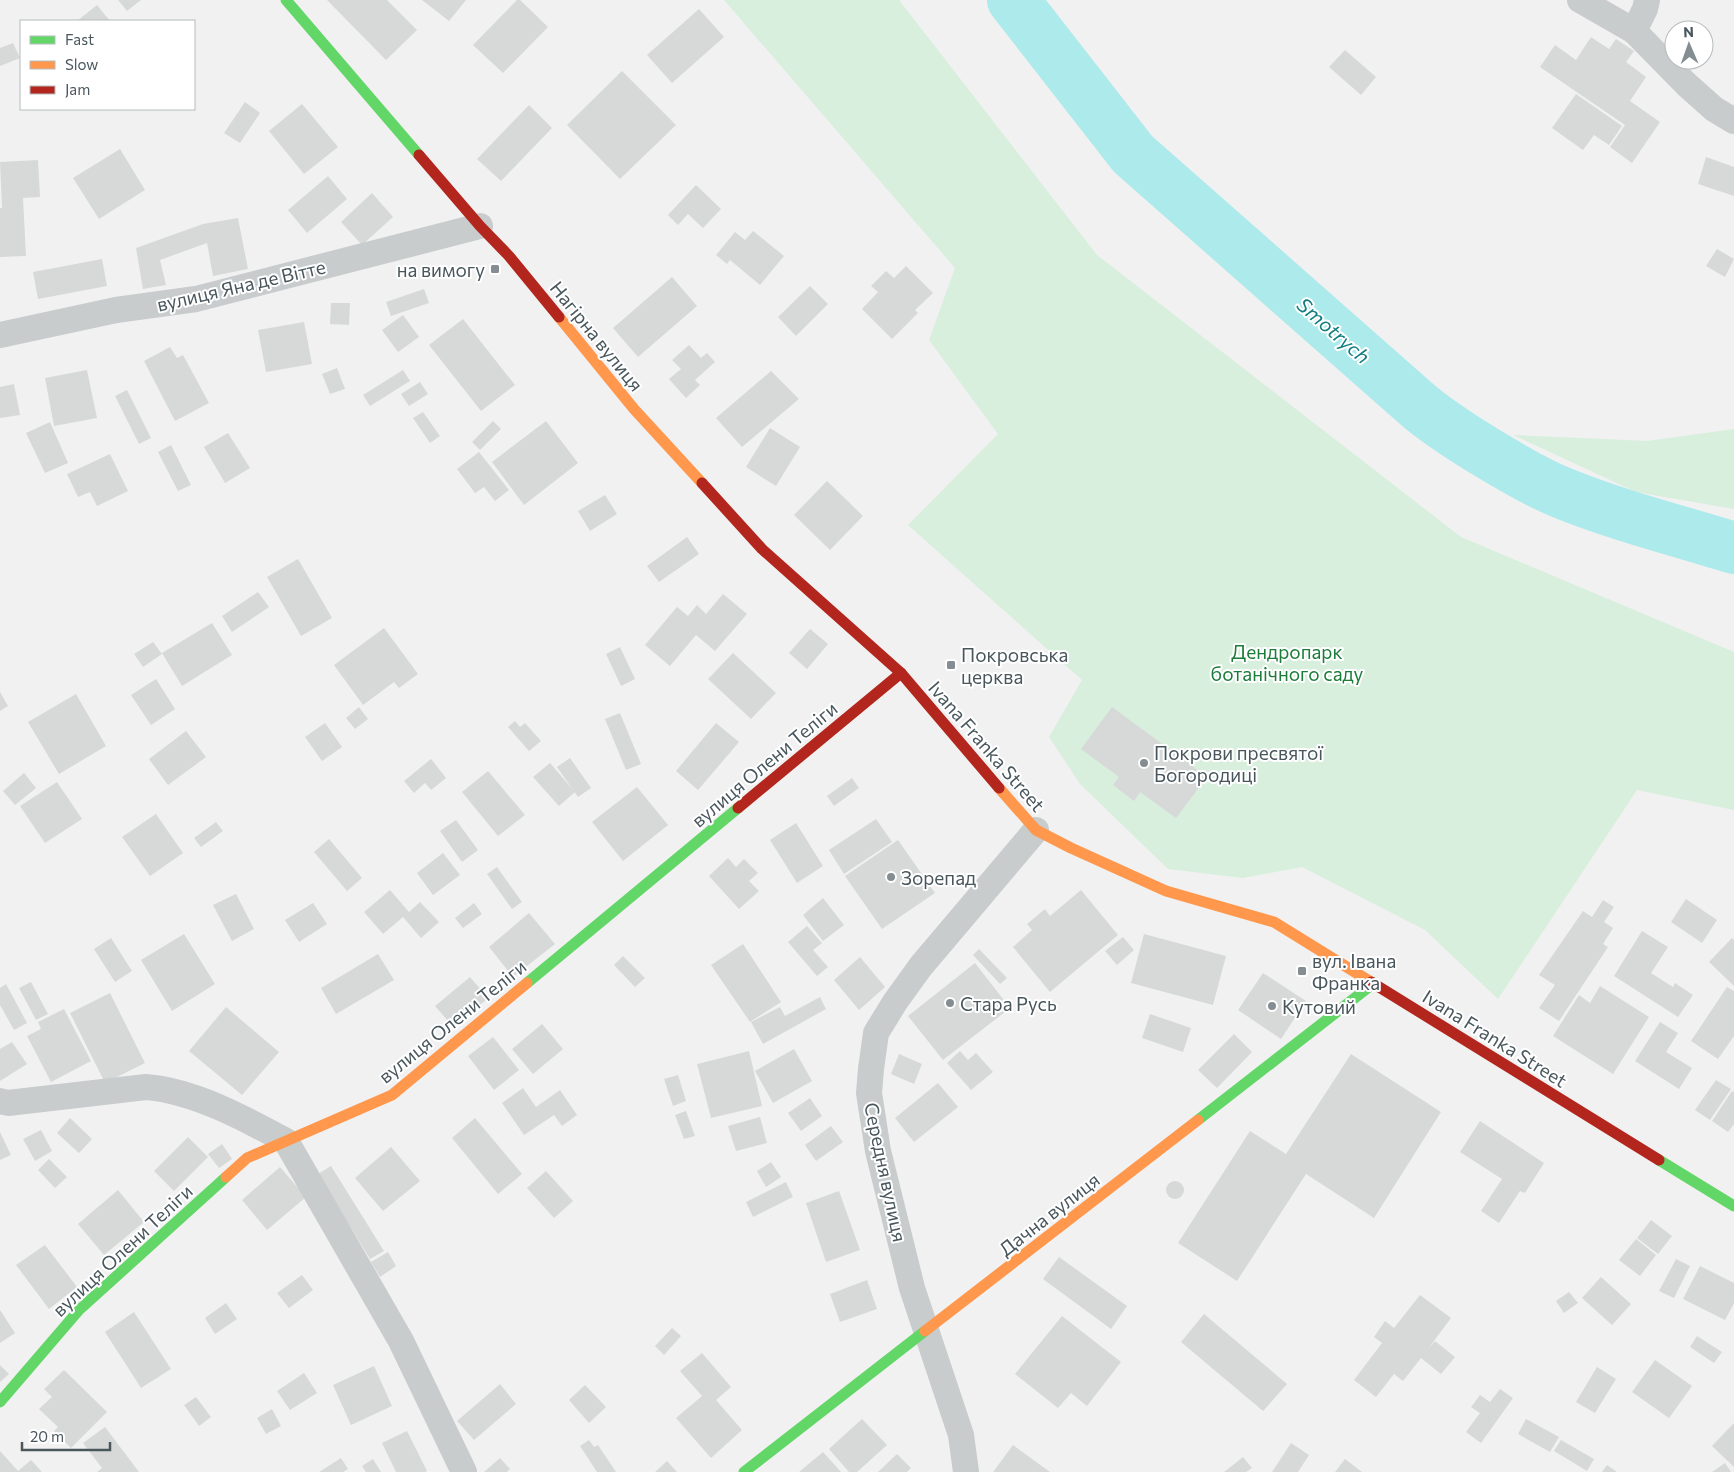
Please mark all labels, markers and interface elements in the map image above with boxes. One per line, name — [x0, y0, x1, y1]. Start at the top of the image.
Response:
legend — [20, 20, 195, 110]
north arrow — [1664, 20, 1714, 70]
text: N — [1683, 23, 1694, 40]
text: Fast — [65, 30, 94, 48]
text: Slow — [65, 55, 98, 73]
text: Jam — [65, 80, 90, 98]
street label: вулиця Яна де Вітте — [154, 254, 328, 316]
place label: на вимогу — [397, 258, 485, 281]
marker: на вимогу — [489, 263, 501, 275]
street label: Нагірна вулиця — [546, 276, 648, 396]
water label: Smotrych — [1293, 292, 1375, 368]
park label: Дендропарк ботанічного саду — [1211, 640, 1364, 685]
place label: Покровська церква — [961, 643, 1068, 688]
marker: Покровська церква — [945, 659, 957, 671]
street label: Ivana Franka Street — [924, 676, 1050, 816]
street label: вулиця Олени Теліги — [686, 696, 842, 832]
place label: Покрови пресвятої Богородиці — [1154, 741, 1324, 786]
marker: Покрови пресвятої Богородиці — [1138, 757, 1150, 769]
place label: Зорепад — [901, 866, 976, 889]
marker: Зорепад — [885, 871, 897, 883]
place label: вул. Івана Франка — [1312, 949, 1396, 994]
street label: вулиця Олени Теліги — [374, 954, 530, 1088]
marker: вул. Івана Франка — [1296, 965, 1308, 977]
street label: Ivana Franka Street — [1419, 984, 1572, 1092]
place label: Стара Русь — [960, 992, 1057, 1015]
place label: Кутовий — [1282, 995, 1356, 1018]
marker: Стара Русь — [944, 997, 956, 1009]
marker: Кутовий — [1266, 1000, 1278, 1012]
street label: Середня вулиця — [860, 1100, 912, 1244]
street label: Дачна вулиця — [994, 1168, 1104, 1260]
street label: вулиця Олени Теліги — [47, 1179, 197, 1321]
scale bar — [22, 1420, 110, 1452]
text: 20 m — [30, 1427, 64, 1445]

